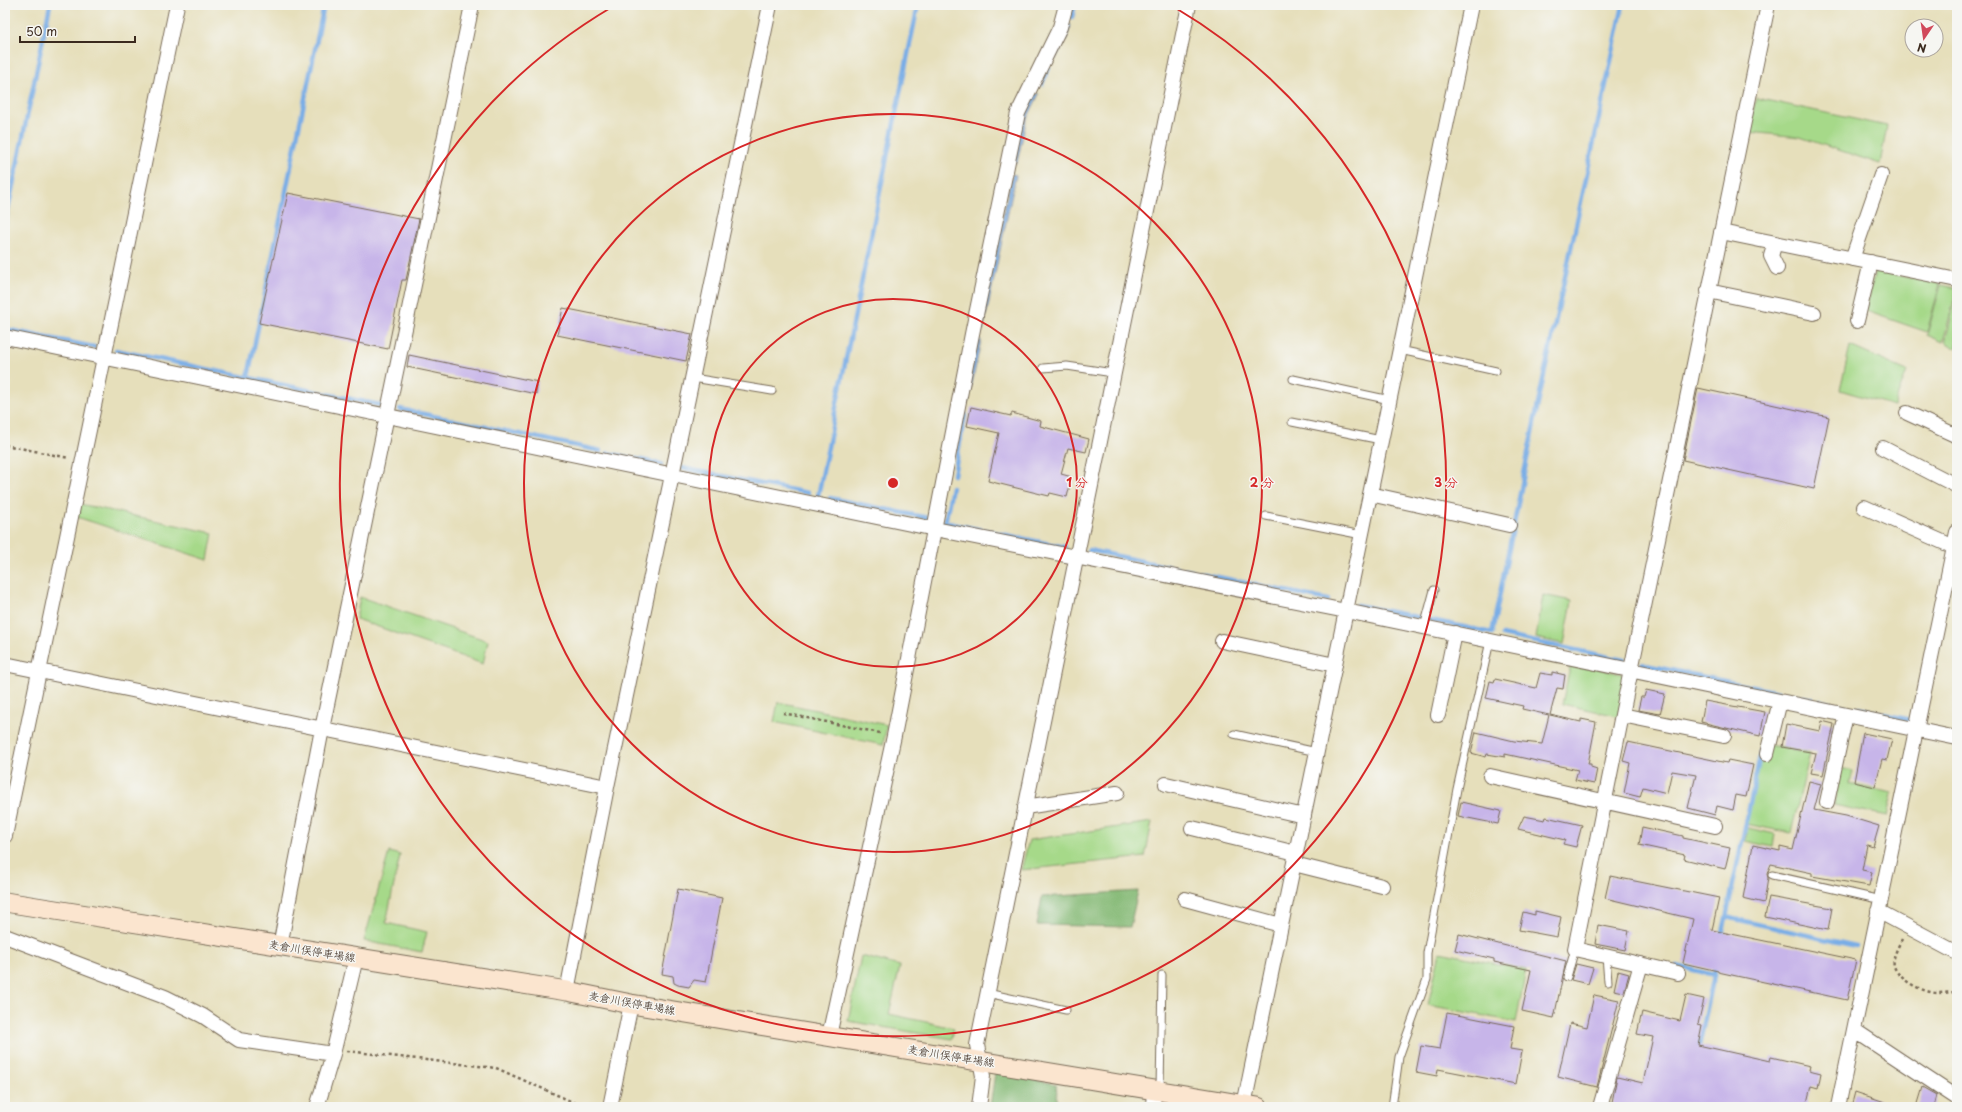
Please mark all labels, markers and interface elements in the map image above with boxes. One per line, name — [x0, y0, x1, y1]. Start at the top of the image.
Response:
scale bar — [20, 18, 135, 44]
north arrow — [1904, 18, 1944, 58]
text: 50 m — [26, 22, 57, 40]
text: N — [1915, 39, 1928, 57]
text: 1 分 — [1066, 473, 1088, 491]
text: 2 分 — [1250, 473, 1274, 491]
text: 3 分 — [1434, 473, 1458, 491]
centre of rings — [886, 476, 900, 490]
street label: 麦倉川俣停車場線 — [267, 935, 357, 966]
street label: 麦倉川俣停車場線 — [587, 986, 677, 1019]
street label: 麦倉川俣停車場線 — [906, 1040, 996, 1071]

